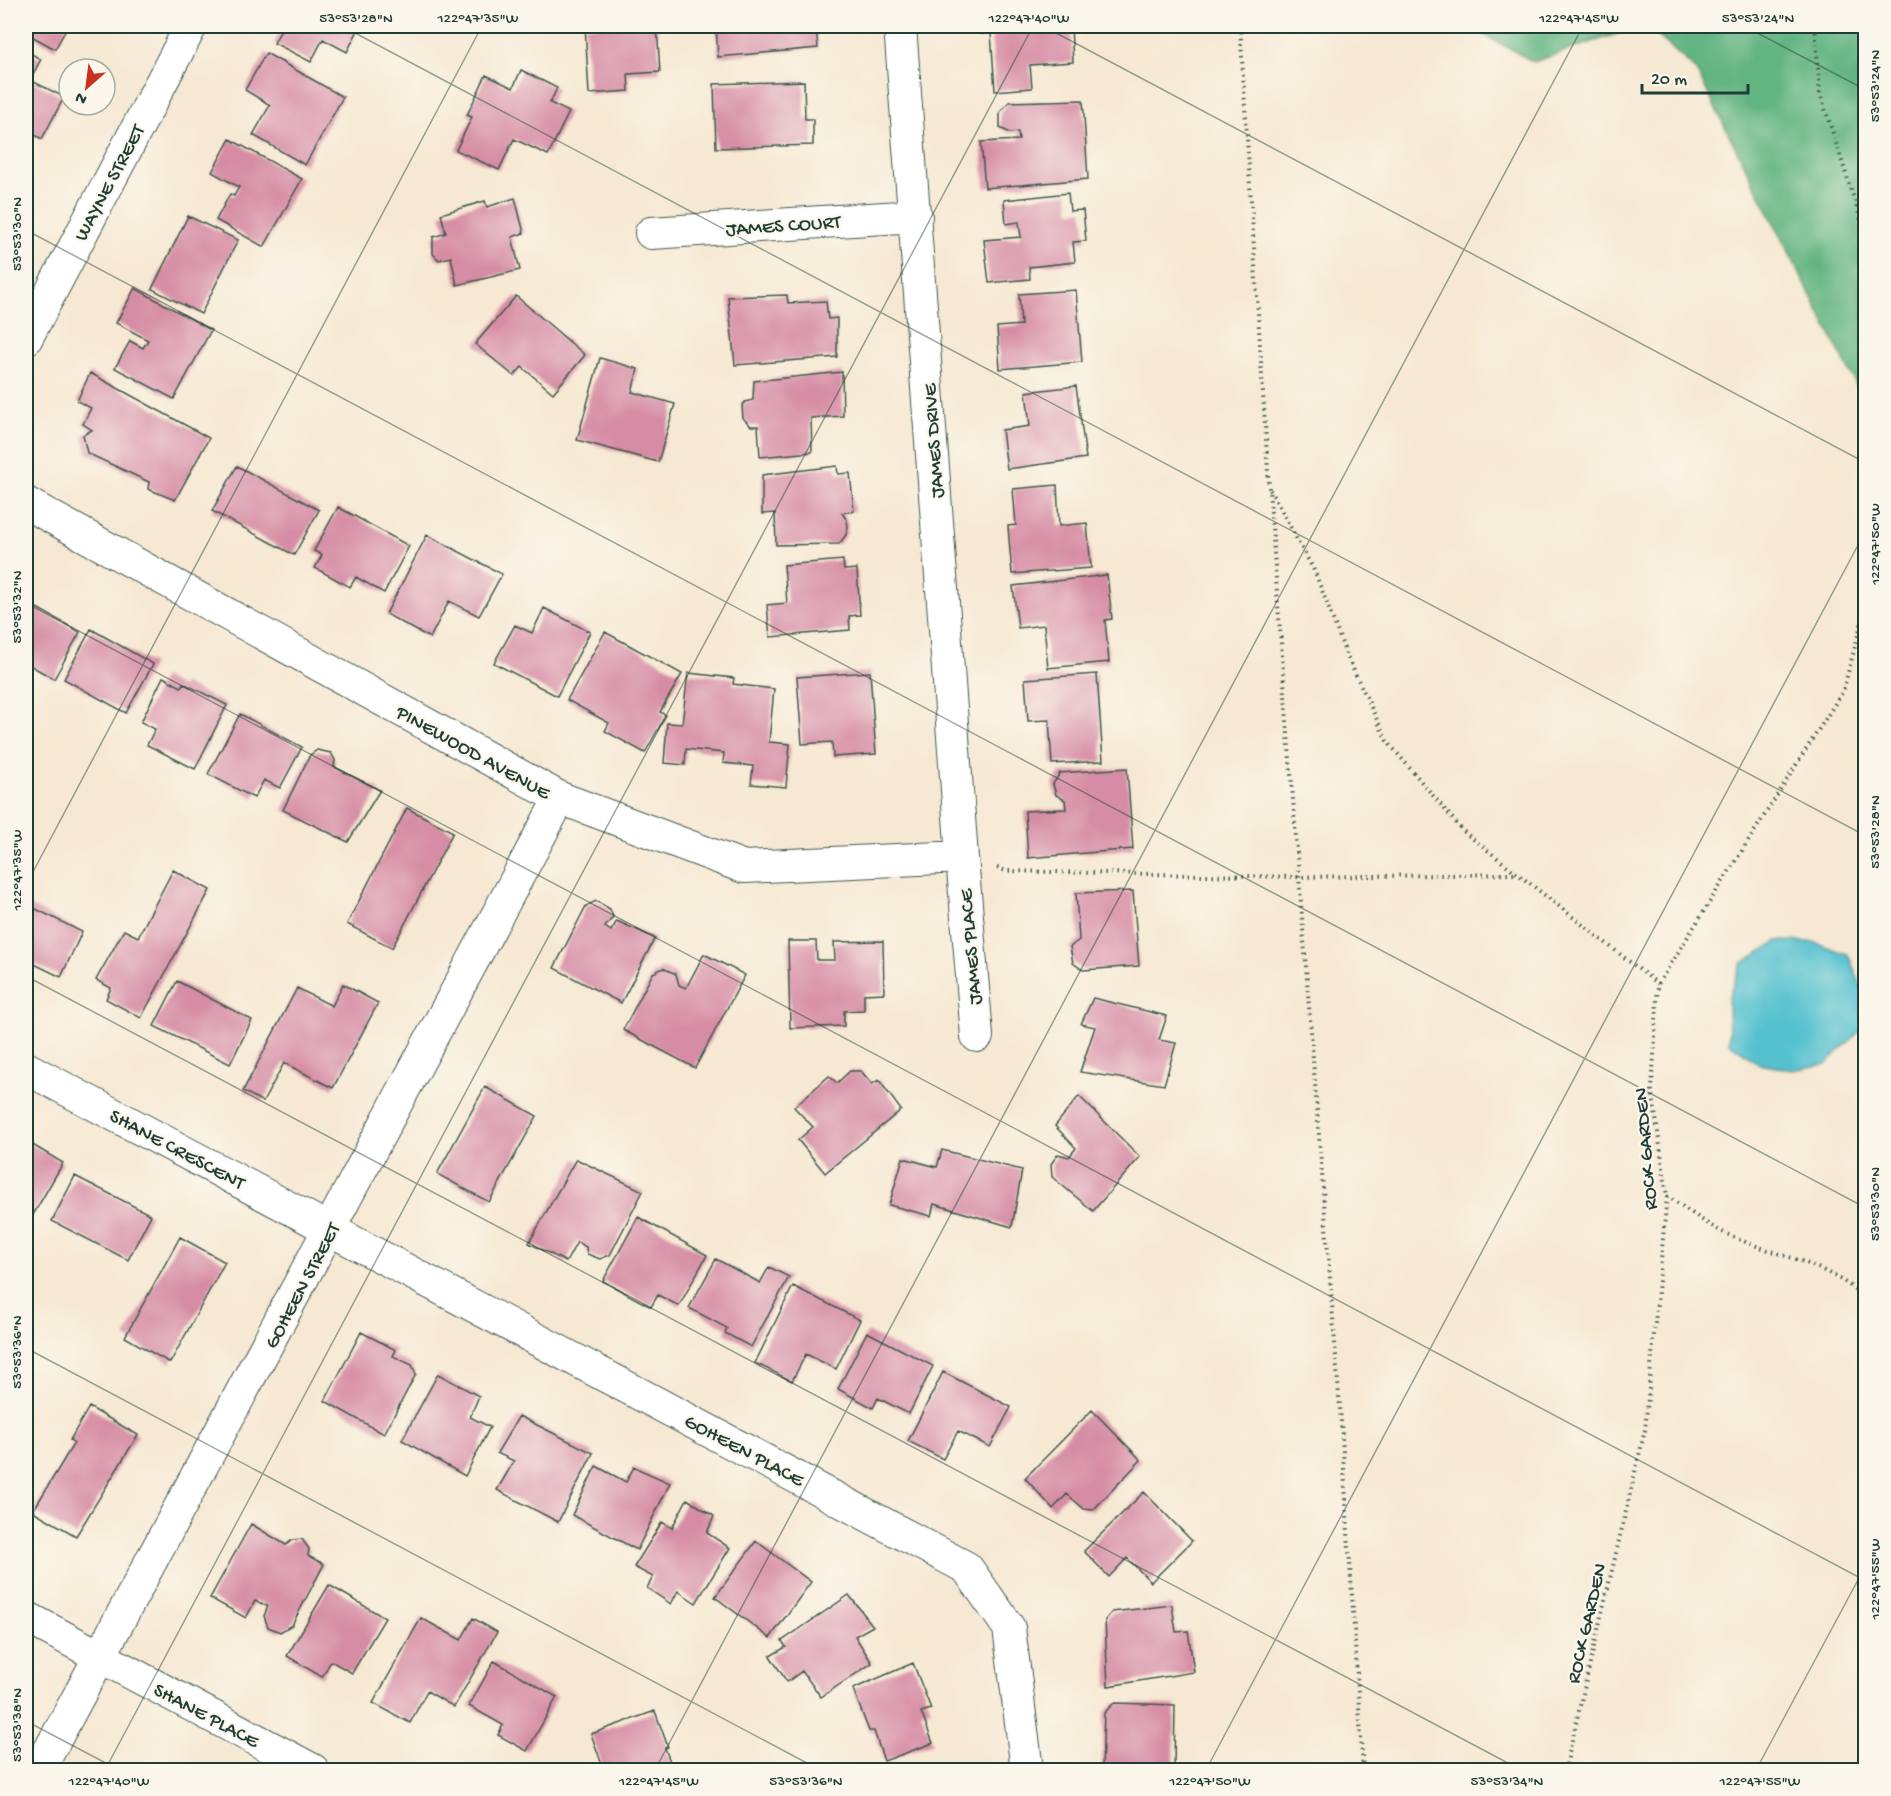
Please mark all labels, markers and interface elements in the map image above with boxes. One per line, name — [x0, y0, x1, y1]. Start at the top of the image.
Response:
text: 53°53'28"N — [319, 10, 393, 28]
text: 122°47'35"W — [437, 10, 519, 28]
text: 122°47'40"W — [988, 10, 1070, 28]
text: 122°47'45"W — [1538, 10, 1619, 28]
text: 53°53'24"N — [1722, 10, 1794, 28]
text: 53°53'24"N — [1867, 50, 1885, 122]
north arrow — [57, 57, 117, 117]
scale bar — [1642, 57, 1748, 95]
text: 20 m — [1651, 70, 1687, 91]
text: N — [72, 86, 91, 108]
street label: WAYNE STREET — [71, 120, 152, 246]
text: 53°53'30"N — [9, 197, 27, 271]
street label: JAMES COURT — [725, 212, 843, 243]
street label: JAMES DRIVE — [920, 381, 951, 499]
text: 122°47'50"W — [1867, 503, 1885, 586]
text: 53°53'32"N — [9, 570, 27, 644]
street label: PINEWOOD AVENUE — [390, 702, 555, 807]
text: 53°53'28"N — [1867, 795, 1885, 869]
text: 122°47'35"W — [9, 829, 27, 911]
street label: JAMES PLACE — [956, 886, 989, 1006]
street label: ROCK GARDEN — [1631, 1087, 1664, 1211]
street label: SHANE CRESCENT — [105, 1106, 249, 1197]
text: 53°53'30"N — [1867, 1167, 1885, 1241]
street label: GOHEEN STREET — [261, 1219, 347, 1353]
text: 53°53'36"N — [9, 1315, 27, 1389]
street label: GOHEEN PLACE — [680, 1411, 808, 1494]
text: 122°47'55"W — [1867, 1538, 1885, 1620]
street label: ROCK GARDEN — [1563, 1561, 1613, 1686]
street label: SHANE PLACE — [149, 1680, 263, 1755]
text: 53°53'38"N — [9, 1688, 27, 1762]
text: 122°47'40"W — [68, 1773, 150, 1791]
text: 122°47'45"W — [618, 1773, 699, 1791]
text: 53°53'36"N — [769, 1773, 843, 1791]
text: 122°47'50"W — [1168, 1773, 1251, 1791]
text: 53°53'34"N — [1471, 1773, 1544, 1791]
text: 122°47'55"W — [1719, 1773, 1801, 1791]

